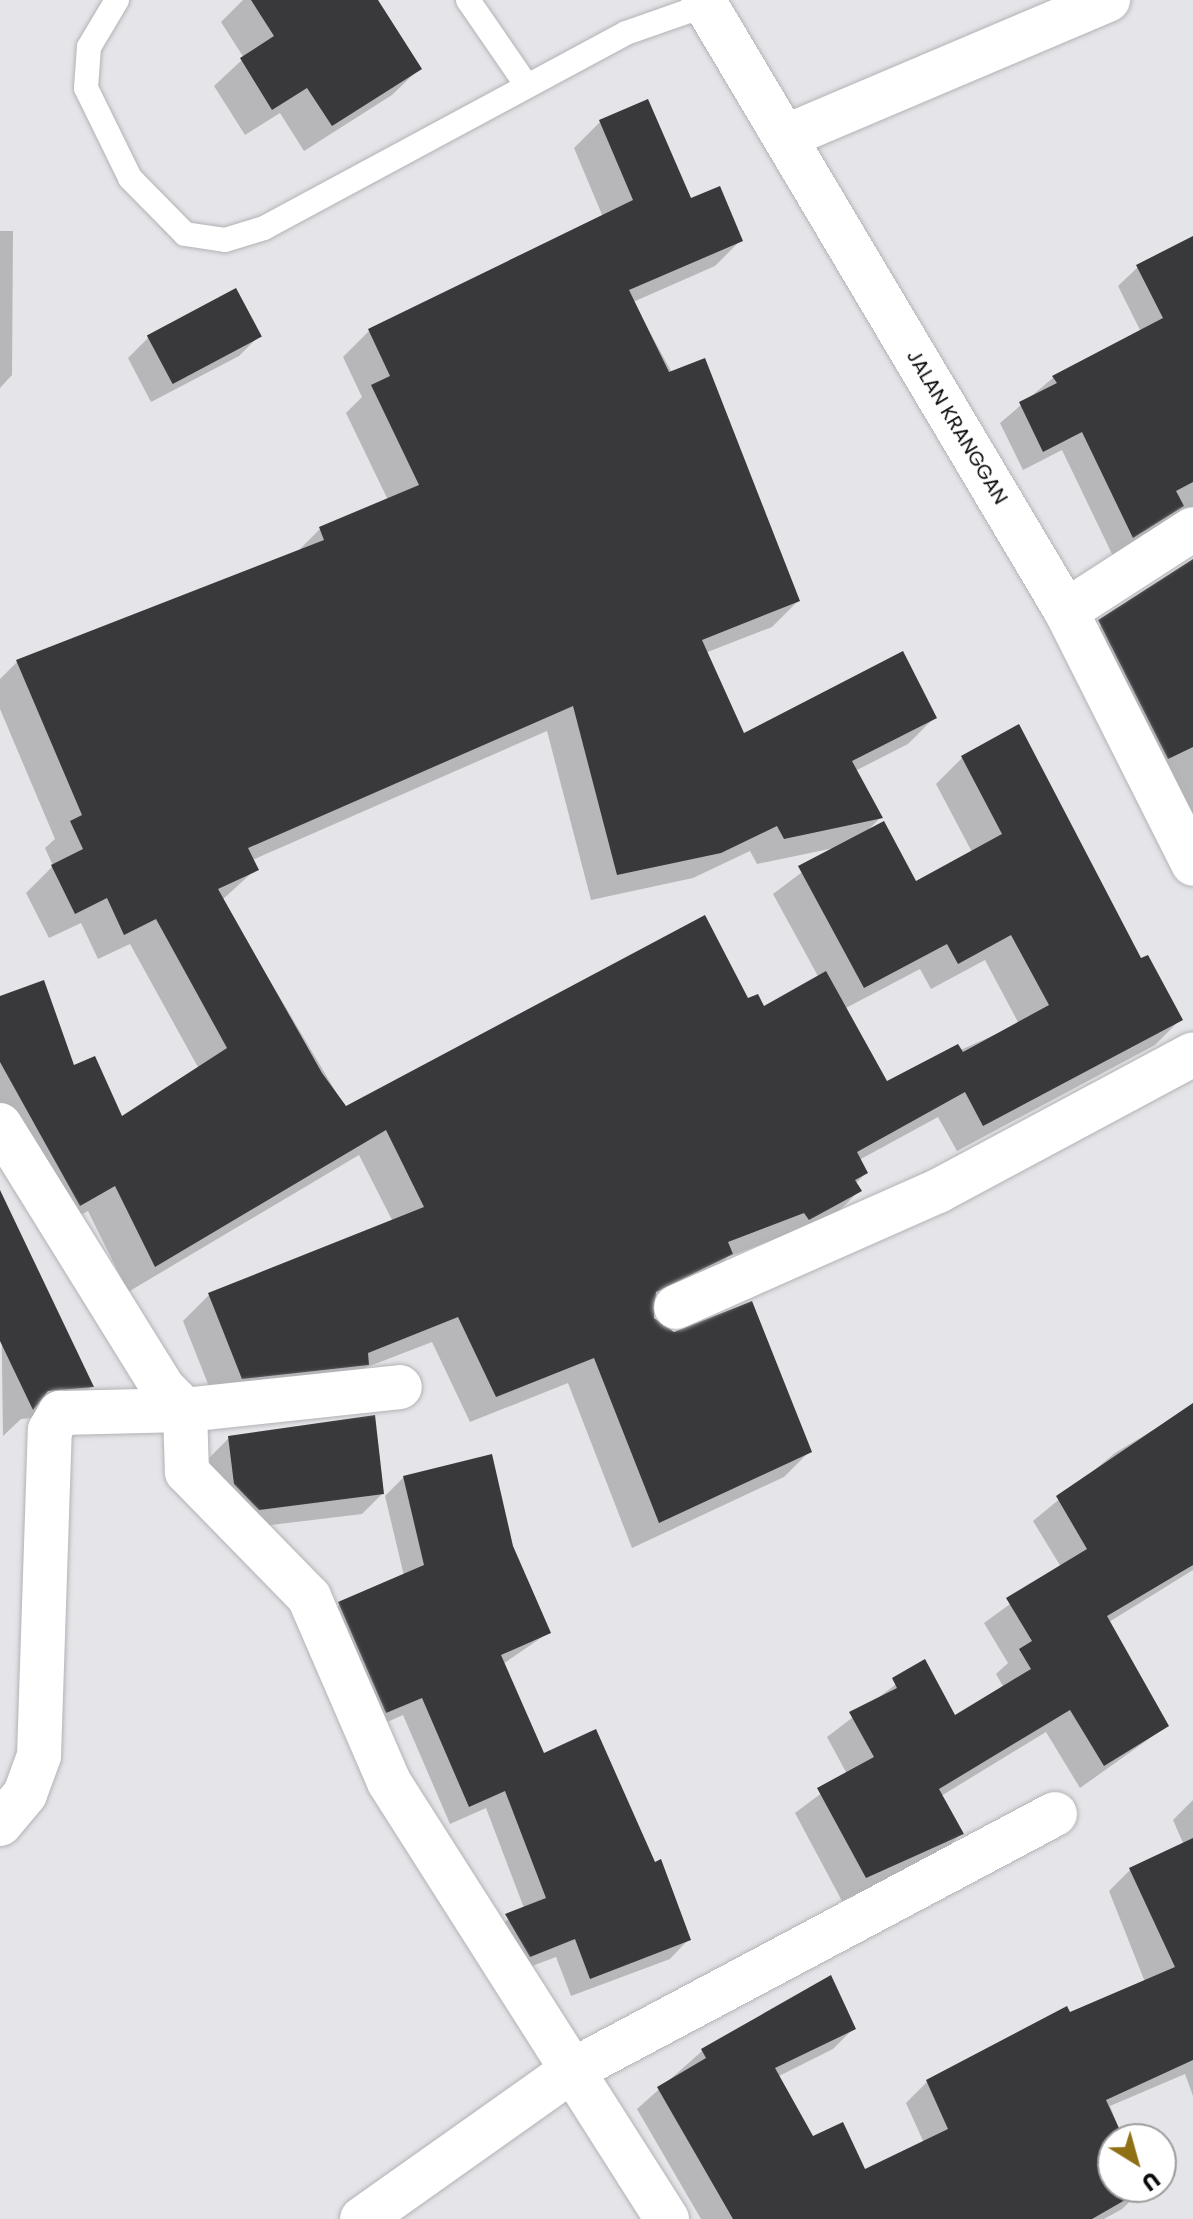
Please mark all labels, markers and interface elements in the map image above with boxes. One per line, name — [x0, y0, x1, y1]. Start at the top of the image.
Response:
street label: JALAN KRANGGAN — [901, 345, 1013, 509]
north arrow — [1097, 2123, 1177, 2203]
text: U — [1135, 2164, 1166, 2198]

